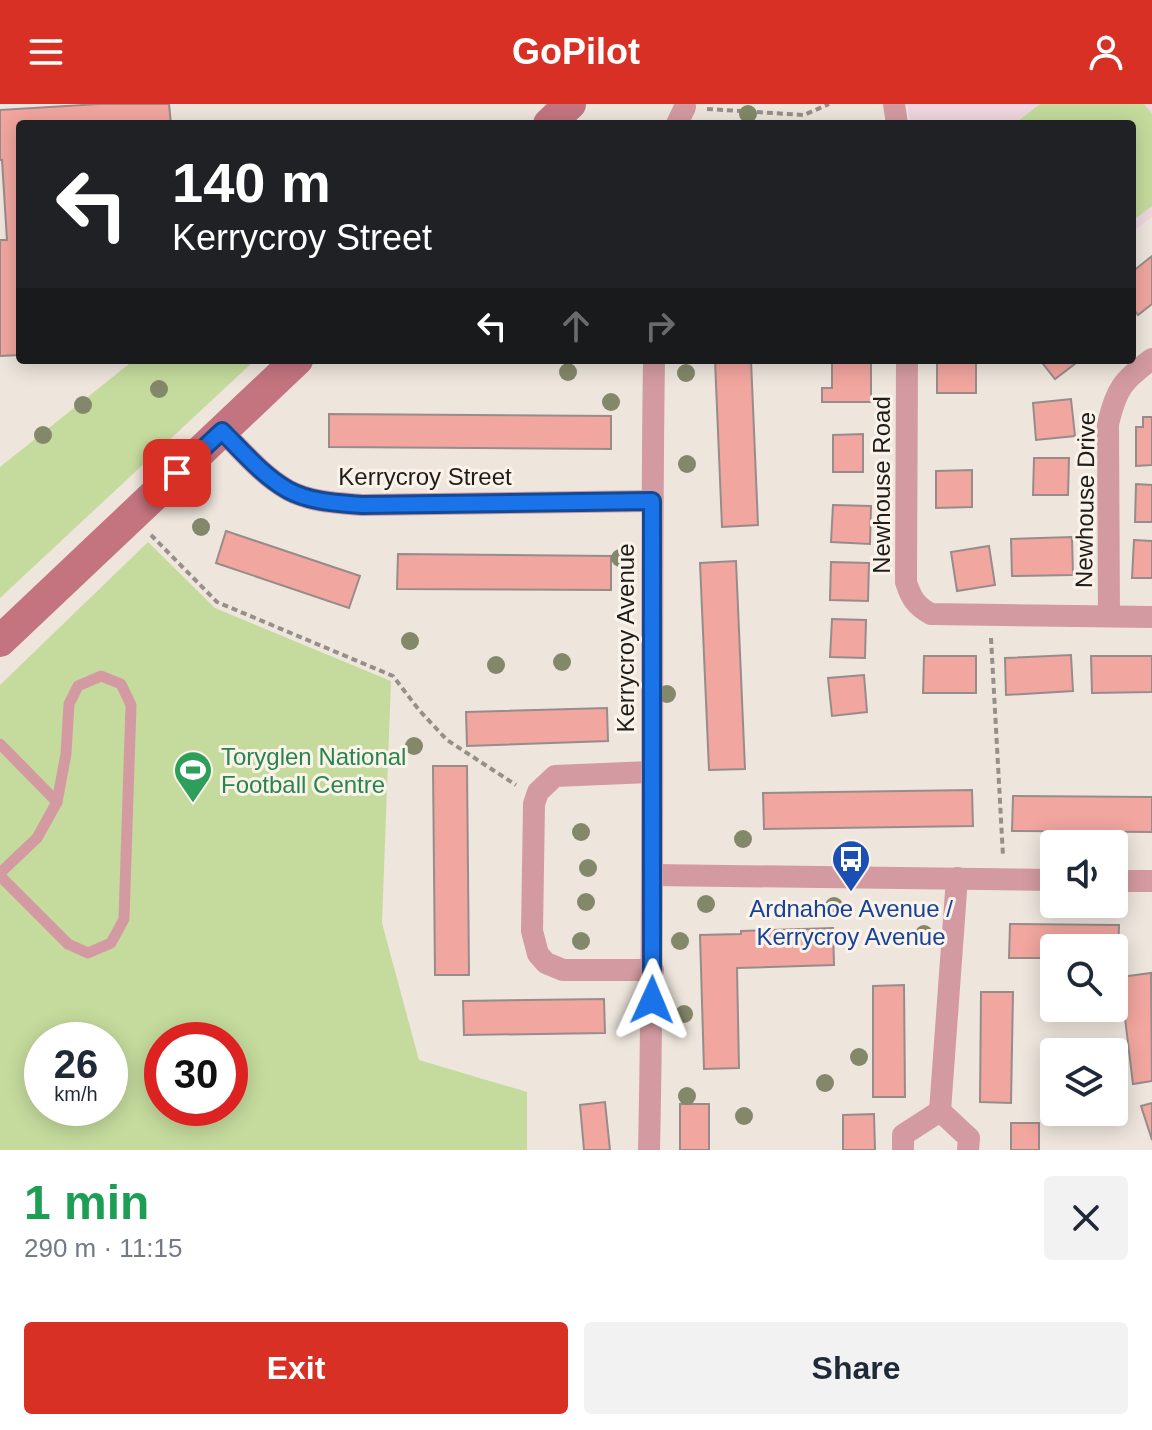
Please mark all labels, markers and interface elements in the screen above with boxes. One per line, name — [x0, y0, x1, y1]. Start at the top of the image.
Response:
icon: menu — [24, 30, 68, 74]
icon: person — [1084, 30, 1128, 74]
text: GoPilot — [512, 31, 640, 72]
text: 140 m — [172, 151, 331, 214]
icon: left — [40, 152, 144, 256]
text: Kerrycroy Street — [172, 217, 432, 258]
icon: left — [470, 304, 514, 348]
icon: ahead — [554, 304, 598, 348]
icon: right — [638, 304, 682, 348]
street label: Newhouse Road — [868, 396, 895, 574]
street label: Newhouse Drive — [1070, 412, 1100, 588]
pin — [143, 439, 211, 507]
icon: arrive — [155, 451, 199, 495]
street label: Kerrycroy Street — [338, 463, 512, 490]
street label: Kerrycroy Avenue — [612, 544, 639, 733]
place label: Toryglen National Football Centre — [221, 743, 406, 798]
sports icon: Toryglen National Football Centre — [172, 749, 214, 804]
map controls — [1040, 830, 1128, 1126]
button: sound — [1040, 830, 1128, 918]
bus stop icon: Ardnahoe Avenue / Kerrycroy Avenue — [830, 838, 872, 893]
place label: Ardnahoe Avenue / Kerrycroy Avenue — [749, 895, 953, 950]
button: search — [1040, 934, 1128, 1022]
position arrow — [610, 958, 694, 1042]
speed limit sign: 30 — [144, 1022, 248, 1126]
button: layers — [1040, 1038, 1128, 1126]
text: 26 — [54, 1042, 98, 1086]
text: km/h — [54, 1083, 98, 1105]
text: 1 min — [24, 1176, 149, 1229]
button: close — [1044, 1176, 1128, 1260]
text: 290 m · 11:15 — [24, 1233, 183, 1263]
button: Exit — [24, 1322, 568, 1414]
button: Share — [584, 1322, 1128, 1414]

